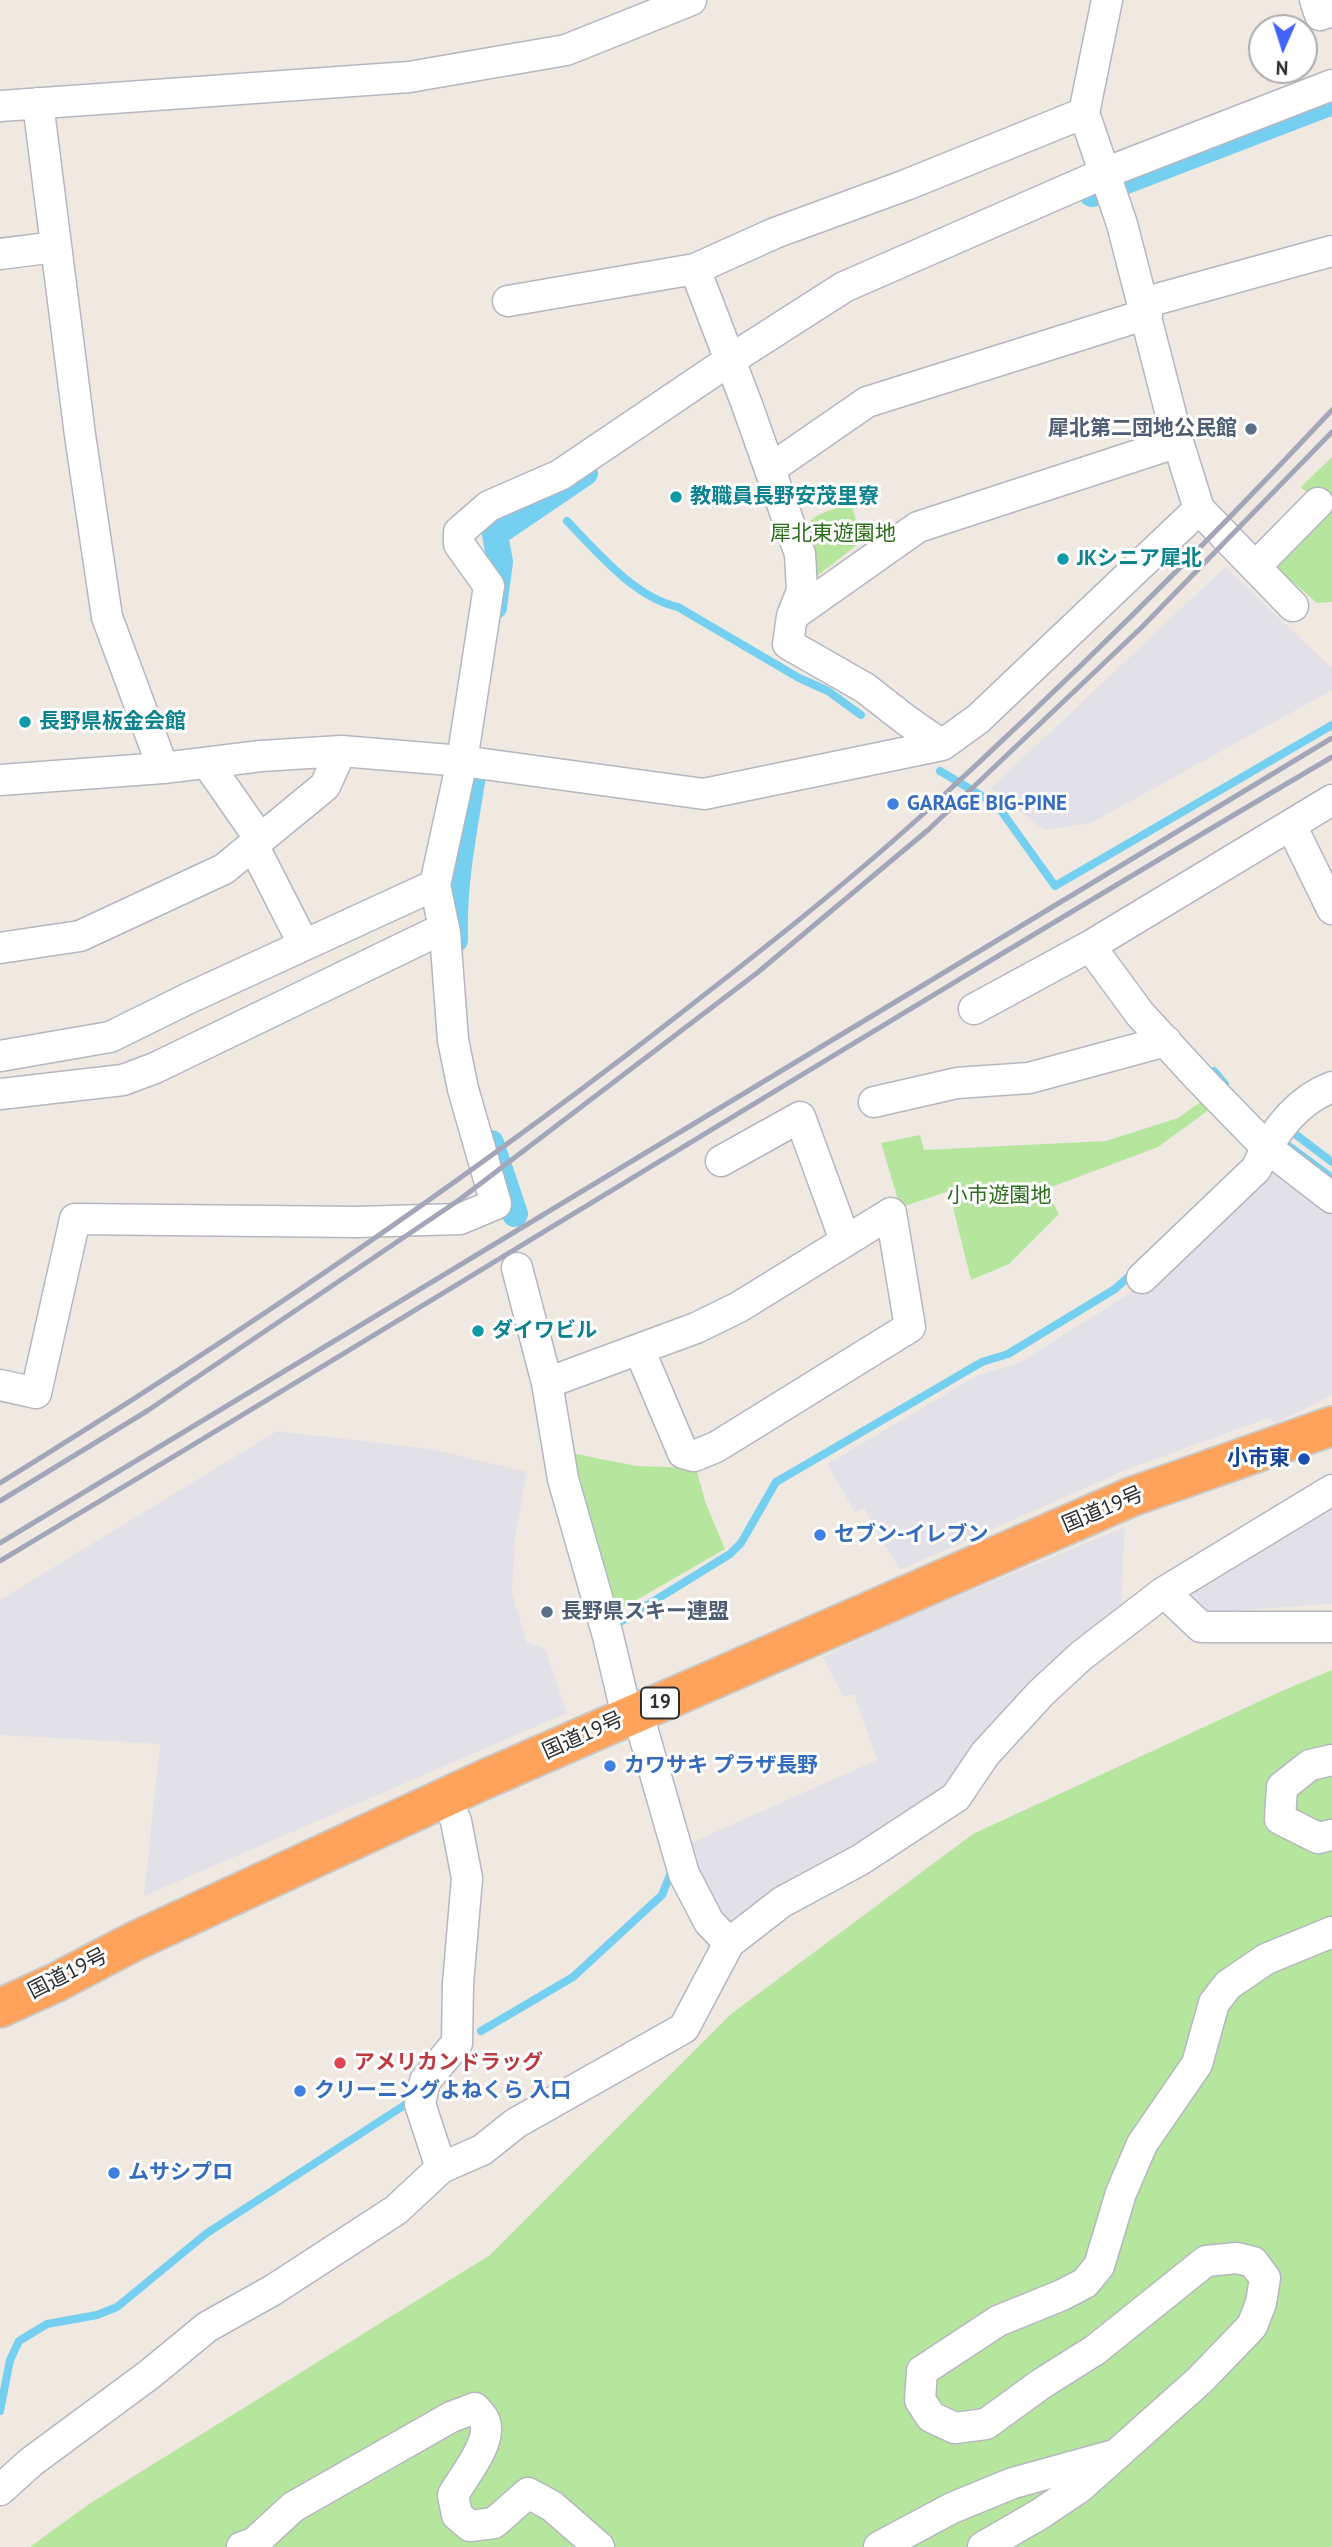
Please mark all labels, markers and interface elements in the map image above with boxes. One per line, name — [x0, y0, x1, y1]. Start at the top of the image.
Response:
north arrow — [1248, 14, 1318, 84]
text: N — [1275, 56, 1289, 80]
place label: 犀北第二団地公民館 — [1048, 416, 1237, 442]
marker: 犀北第二団地公民館 — [1243, 421, 1259, 437]
place label: 教職員長野安茂里寮 — [690, 484, 879, 510]
marker: 教職員長野安茂里寮 — [668, 489, 684, 505]
park label: 犀北東遊園地 — [770, 521, 896, 547]
place label: JKシニア犀北 — [1077, 546, 1202, 572]
marker: JKシニア犀北 — [1055, 551, 1071, 567]
place label: 長野県板金会館 — [39, 709, 186, 735]
marker: 長野県板金会館 — [17, 714, 33, 730]
place label: GARAGE BIG-PINE — [907, 791, 1067, 817]
marker: GARAGE BIG-PINE — [885, 796, 901, 812]
park label: 小市遊園地 — [947, 1183, 1051, 1209]
place label: ダイワビル — [492, 1318, 597, 1344]
marker: ダイワビル — [470, 1323, 486, 1339]
place label: 小市東 — [1227, 1446, 1290, 1472]
marker: 小市東 — [1296, 1451, 1312, 1467]
street label: 国道19号 — [1059, 1482, 1147, 1538]
place label: セブン-イレブン — [834, 1522, 989, 1548]
marker: セブン-イレブン — [812, 1527, 828, 1543]
place label: 長野県スキー連盟 — [561, 1599, 729, 1625]
marker: 長野県スキー連盟 — [539, 1604, 555, 1620]
road number: 19 — [641, 1688, 679, 1718]
street label: 国道19号 — [539, 1707, 627, 1765]
place label: カワサキ プラザ長野 — [624, 1753, 818, 1779]
marker: カワサキ プラザ長野 — [602, 1758, 618, 1774]
street label: 国道19号 — [24, 1943, 112, 2005]
place label: アメリカンドラッグ — [354, 2050, 543, 2076]
marker: アメリカンドラッグ — [332, 2055, 348, 2071]
place label: クリーニングよねくら 入口 — [314, 2078, 571, 2104]
marker: クリーニングよねくら 入口 — [292, 2083, 308, 2099]
place label: ムサシプロ — [128, 2160, 233, 2186]
marker: ムサシプロ — [106, 2165, 122, 2181]

